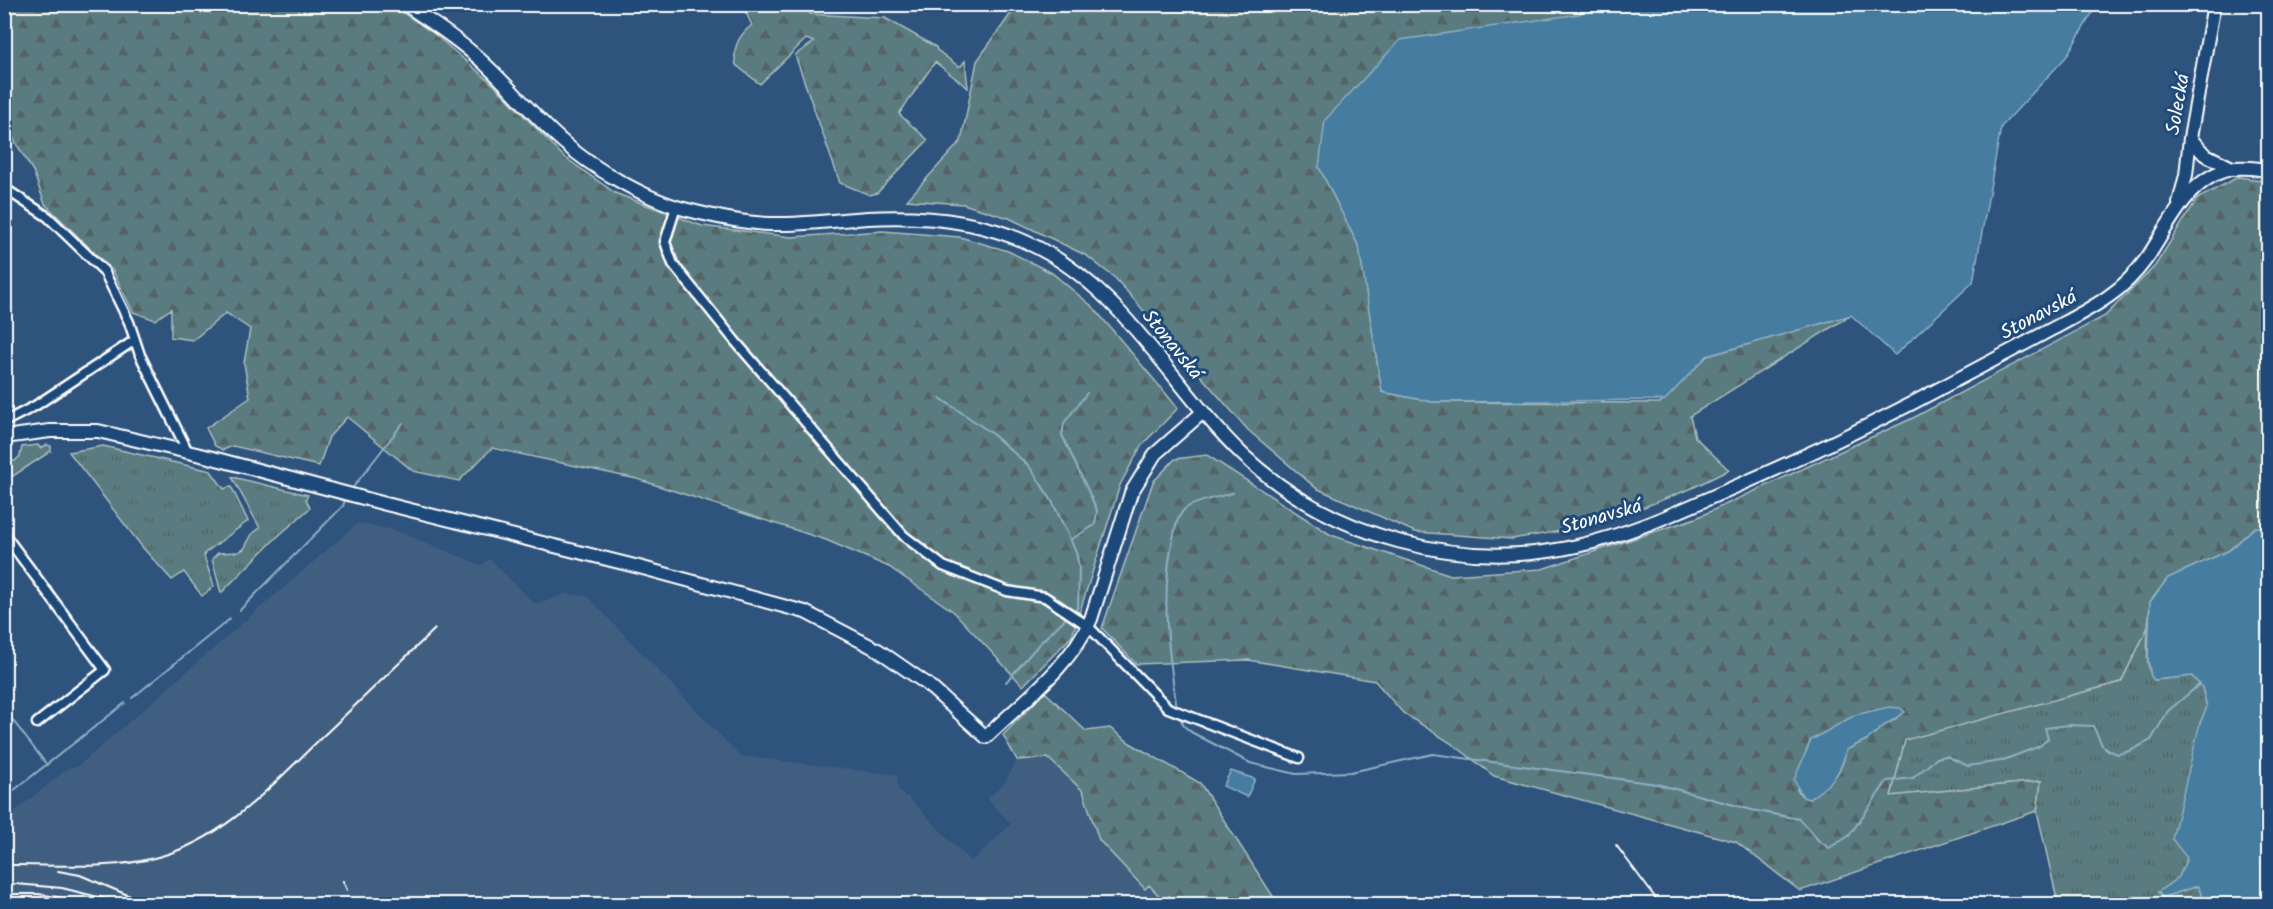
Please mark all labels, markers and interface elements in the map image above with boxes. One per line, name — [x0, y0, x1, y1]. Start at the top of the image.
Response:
street label: Solecká — [2158, 70, 2200, 137]
street label: Stonavská — [1995, 281, 2085, 349]
street label: Stonavská — [1133, 303, 1211, 389]
street label: Stonavská — [1557, 491, 1647, 545]

